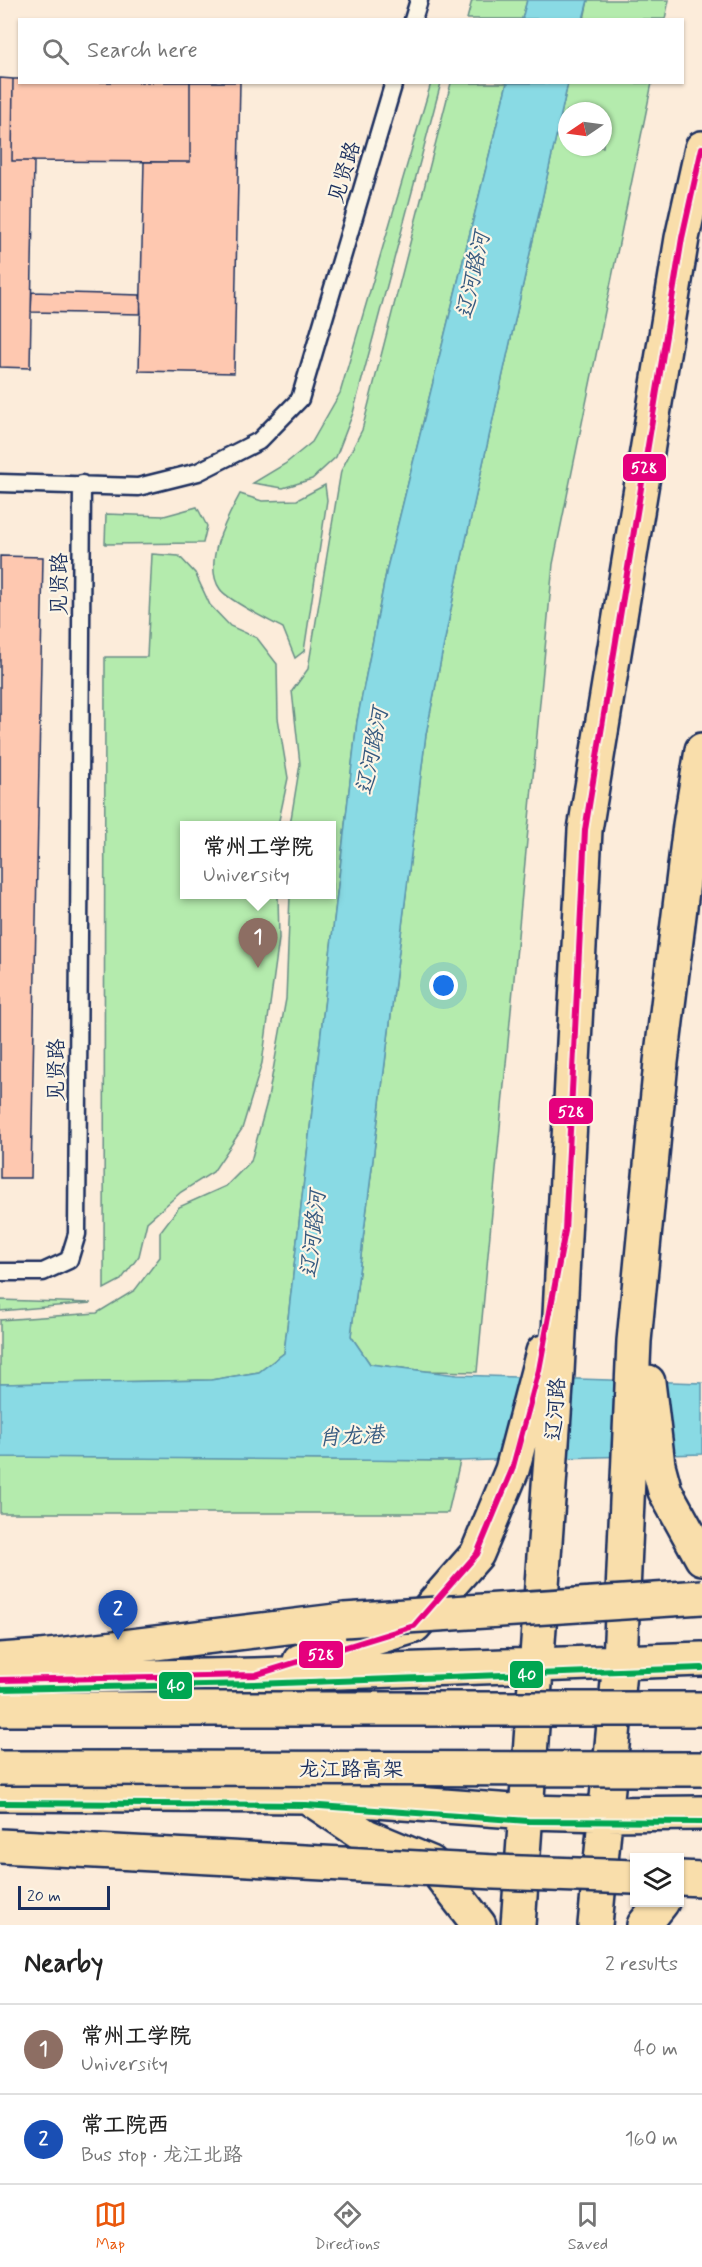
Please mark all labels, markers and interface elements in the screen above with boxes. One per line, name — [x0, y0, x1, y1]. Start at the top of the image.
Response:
search box — [18, 18, 684, 84]
icon: search — [39, 35, 72, 68]
text: Search here — [87, 37, 198, 65]
north arrow — [558, 102, 612, 156]
street label: 见贤路 — [322, 138, 368, 207]
water label: 辽河路河 — [451, 227, 497, 321]
line badge: 528 — [622, 453, 667, 482]
text: 528 — [631, 458, 657, 479]
street label: 见贤路 — [46, 553, 74, 616]
water label: 辽河路河 — [351, 703, 396, 797]
popup — [180, 821, 336, 899]
text: 常州工学院 — [203, 834, 313, 862]
text: University — [203, 862, 290, 889]
pin: 1 — [238, 918, 278, 968]
your location — [429, 971, 458, 1000]
street label: 见贤路 — [43, 1039, 71, 1102]
line badge: 528 — [548, 1097, 594, 1125]
text: 528 — [558, 1102, 584, 1123]
water label: 辽河路河 — [295, 1186, 333, 1279]
street label: 辽河路 — [540, 1377, 572, 1441]
water label: 肖龙港 — [317, 1421, 387, 1453]
pin: 2 — [98, 1590, 138, 1640]
line badge: 528 — [298, 1640, 344, 1669]
text: 528 — [308, 1645, 334, 1666]
line badge: 40 — [509, 1660, 544, 1689]
text: 40 — [518, 1665, 536, 1686]
line badge: 40 — [158, 1671, 193, 1700]
text: 40 — [167, 1676, 185, 1697]
street label: 龙江路高架 — [299, 1756, 404, 1784]
map controls — [630, 1853, 684, 1907]
button: layers — [630, 1853, 684, 1907]
scale bar — [18, 1883, 110, 1910]
text: 20 m — [27, 1886, 61, 1907]
text: Nearby — [24, 1947, 103, 1981]
text: 2 results — [605, 1951, 678, 1978]
text: 常州工学院 — [81, 2023, 191, 2051]
text: 1 — [39, 2036, 48, 2063]
text: 40 m — [634, 2036, 678, 2063]
text: University — [81, 2051, 168, 2078]
text: 常工院西 — [81, 2112, 169, 2140]
text: 2 — [39, 2126, 48, 2153]
text: 160 m — [625, 2126, 678, 2153]
text: Bus stop · 龙江北路 — [81, 2142, 243, 2169]
tab: Map — [94, 2198, 127, 2255]
tab: Directions — [314, 2198, 380, 2255]
tab: Saved — [568, 2198, 608, 2255]

